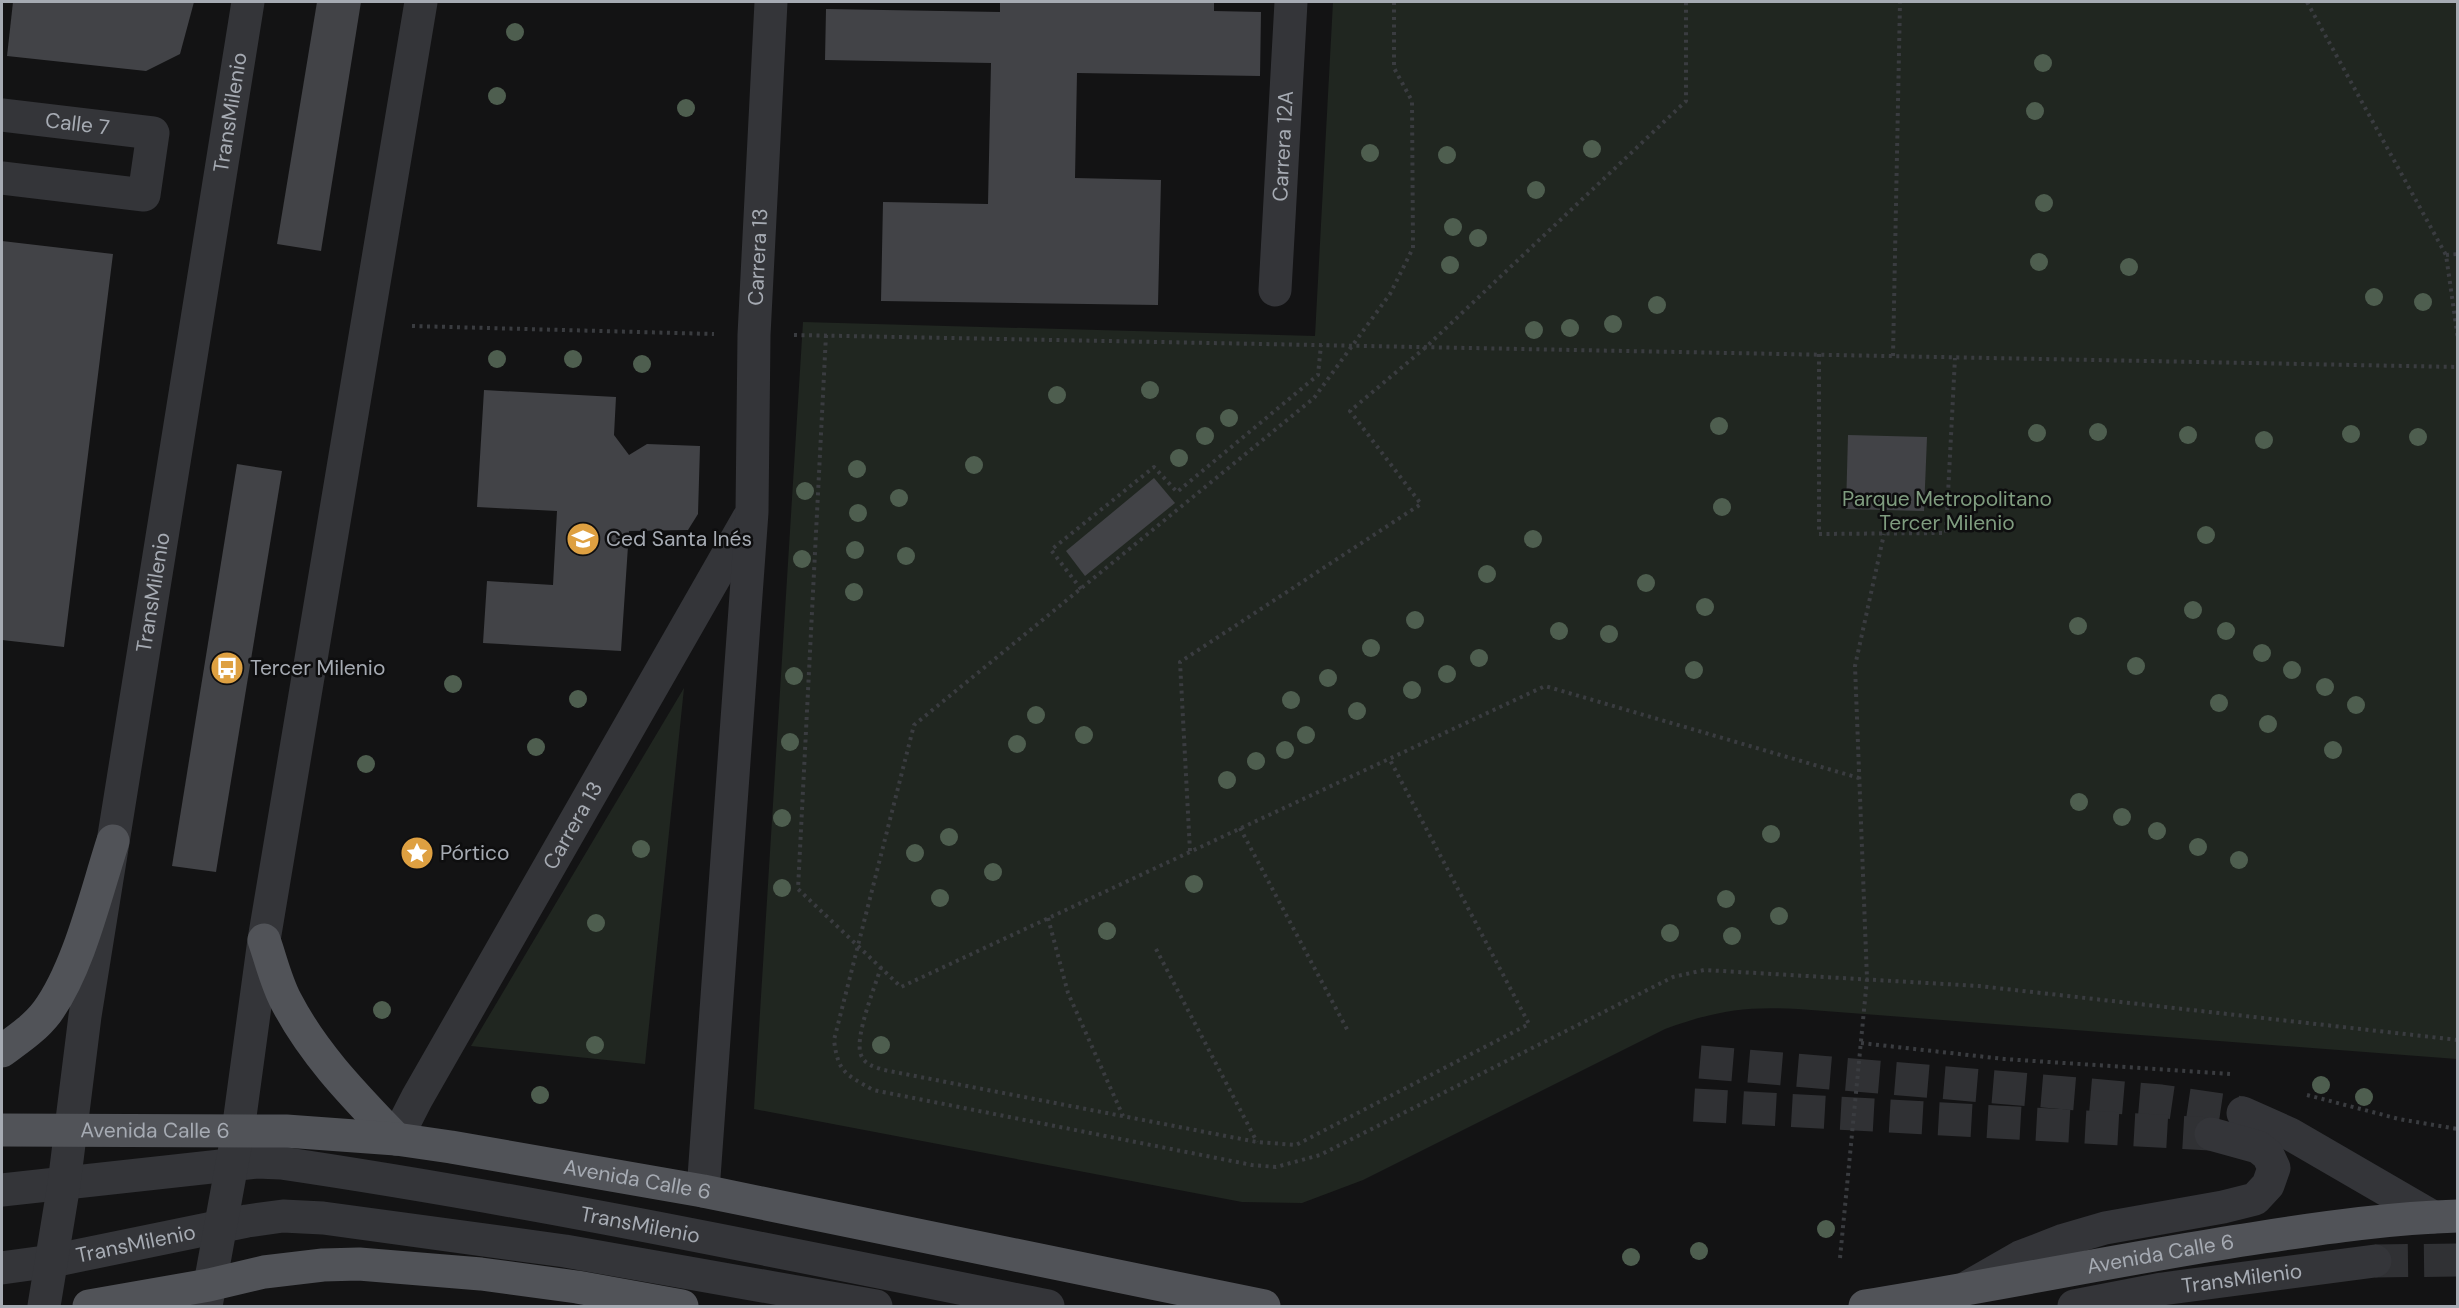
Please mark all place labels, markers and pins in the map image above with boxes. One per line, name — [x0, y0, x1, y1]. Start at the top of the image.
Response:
school or university icon: Ced Santa Inés — [565, 521, 601, 557]
place label: Ced Santa Inés — [606, 525, 752, 553]
bus stop icon: Tercer Milenio — [209, 650, 245, 686]
place label: Tercer Milenio — [250, 654, 385, 682]
place icon: Pórtico — [399, 835, 435, 871]
place label: Pórtico — [440, 839, 510, 867]

